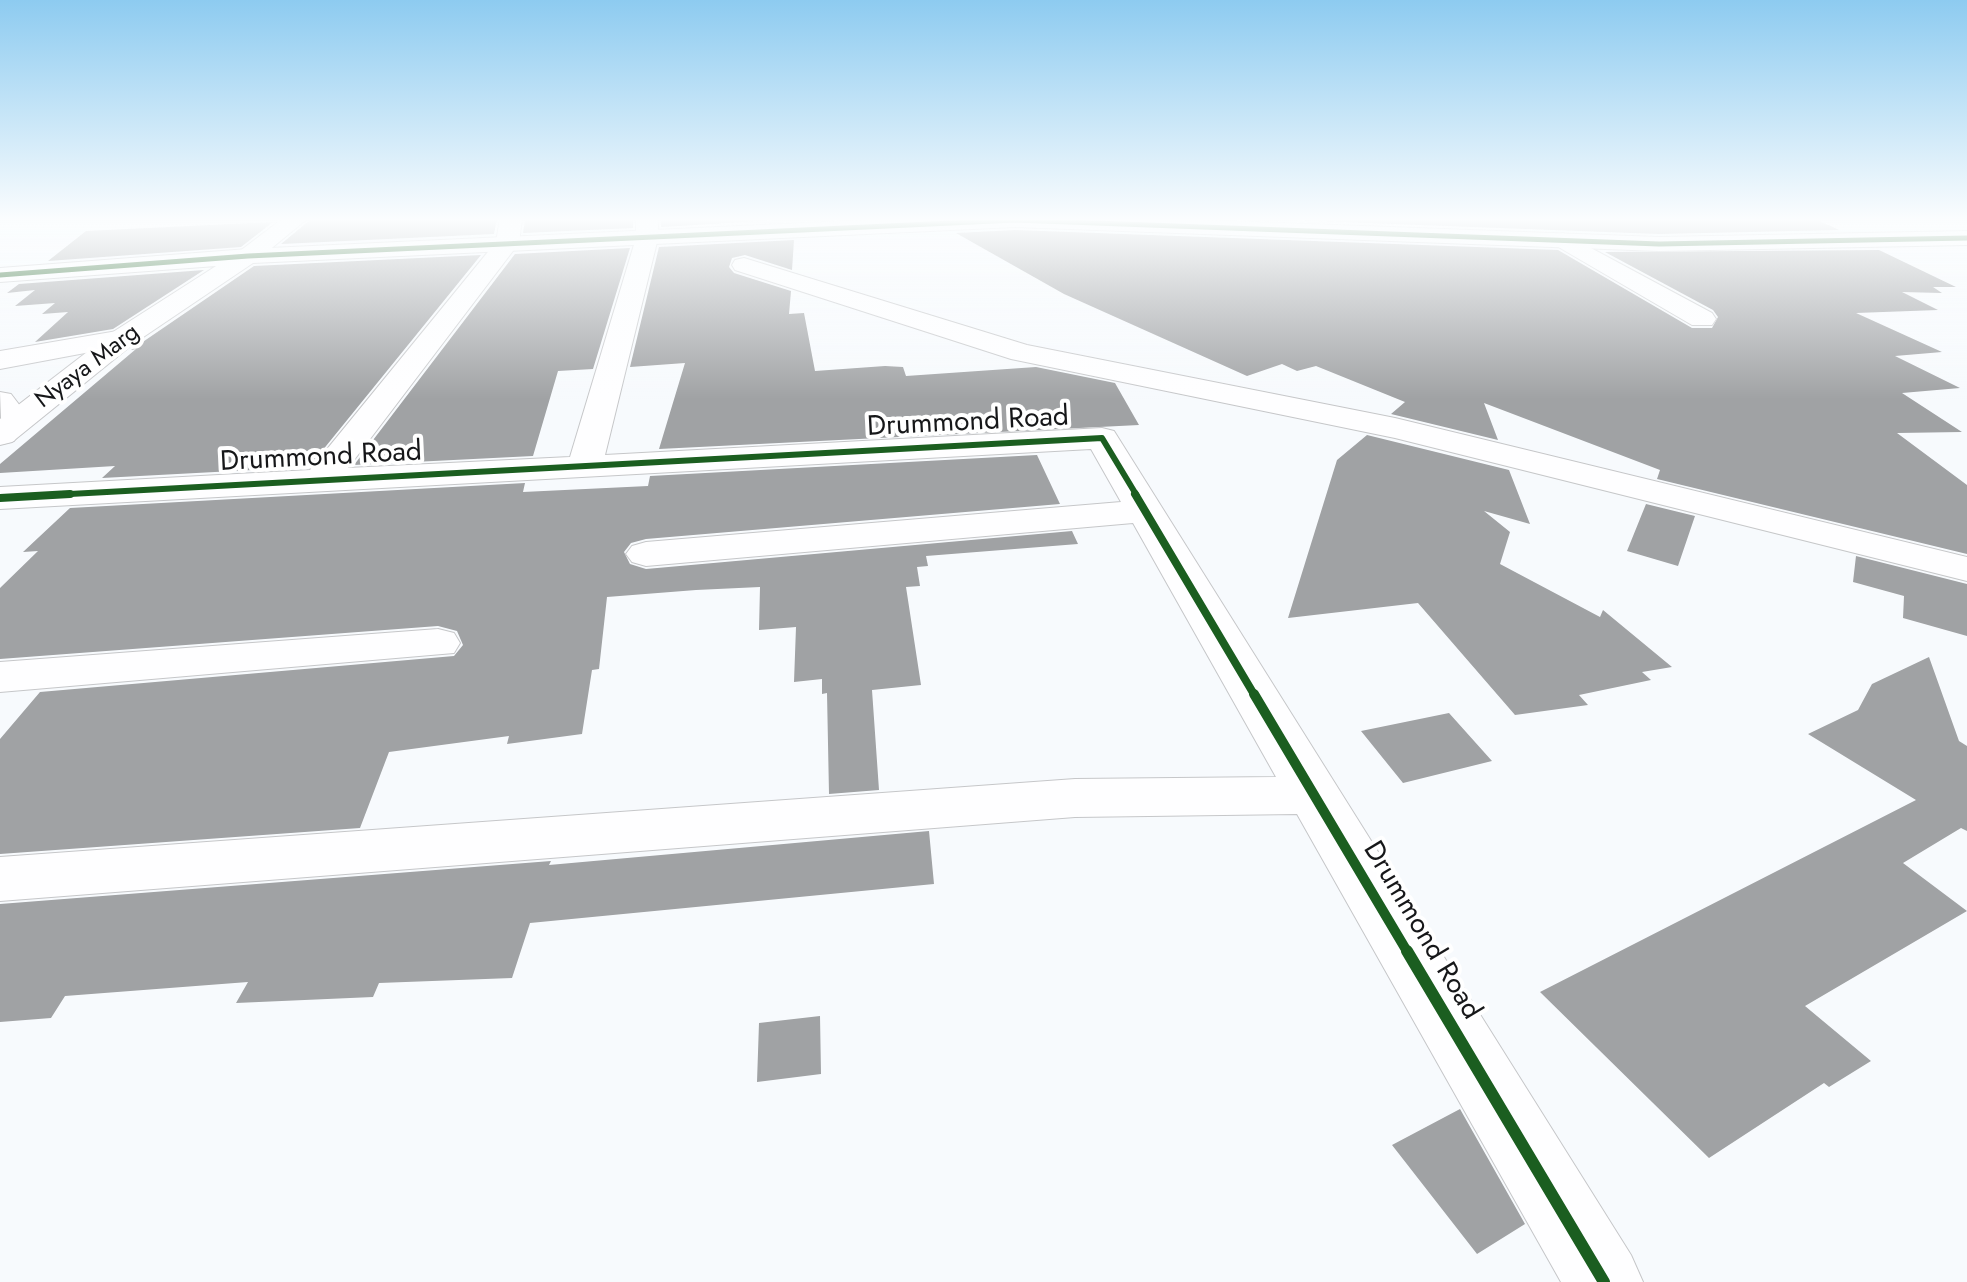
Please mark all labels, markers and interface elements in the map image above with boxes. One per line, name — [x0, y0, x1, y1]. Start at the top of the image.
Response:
street label: Nyaya Marg — [30, 319, 146, 415]
street label: Drummond Road — [866, 401, 1070, 445]
street label: Drummond Road — [219, 436, 423, 480]
street label: Drummond Road — [1355, 836, 1487, 1026]

